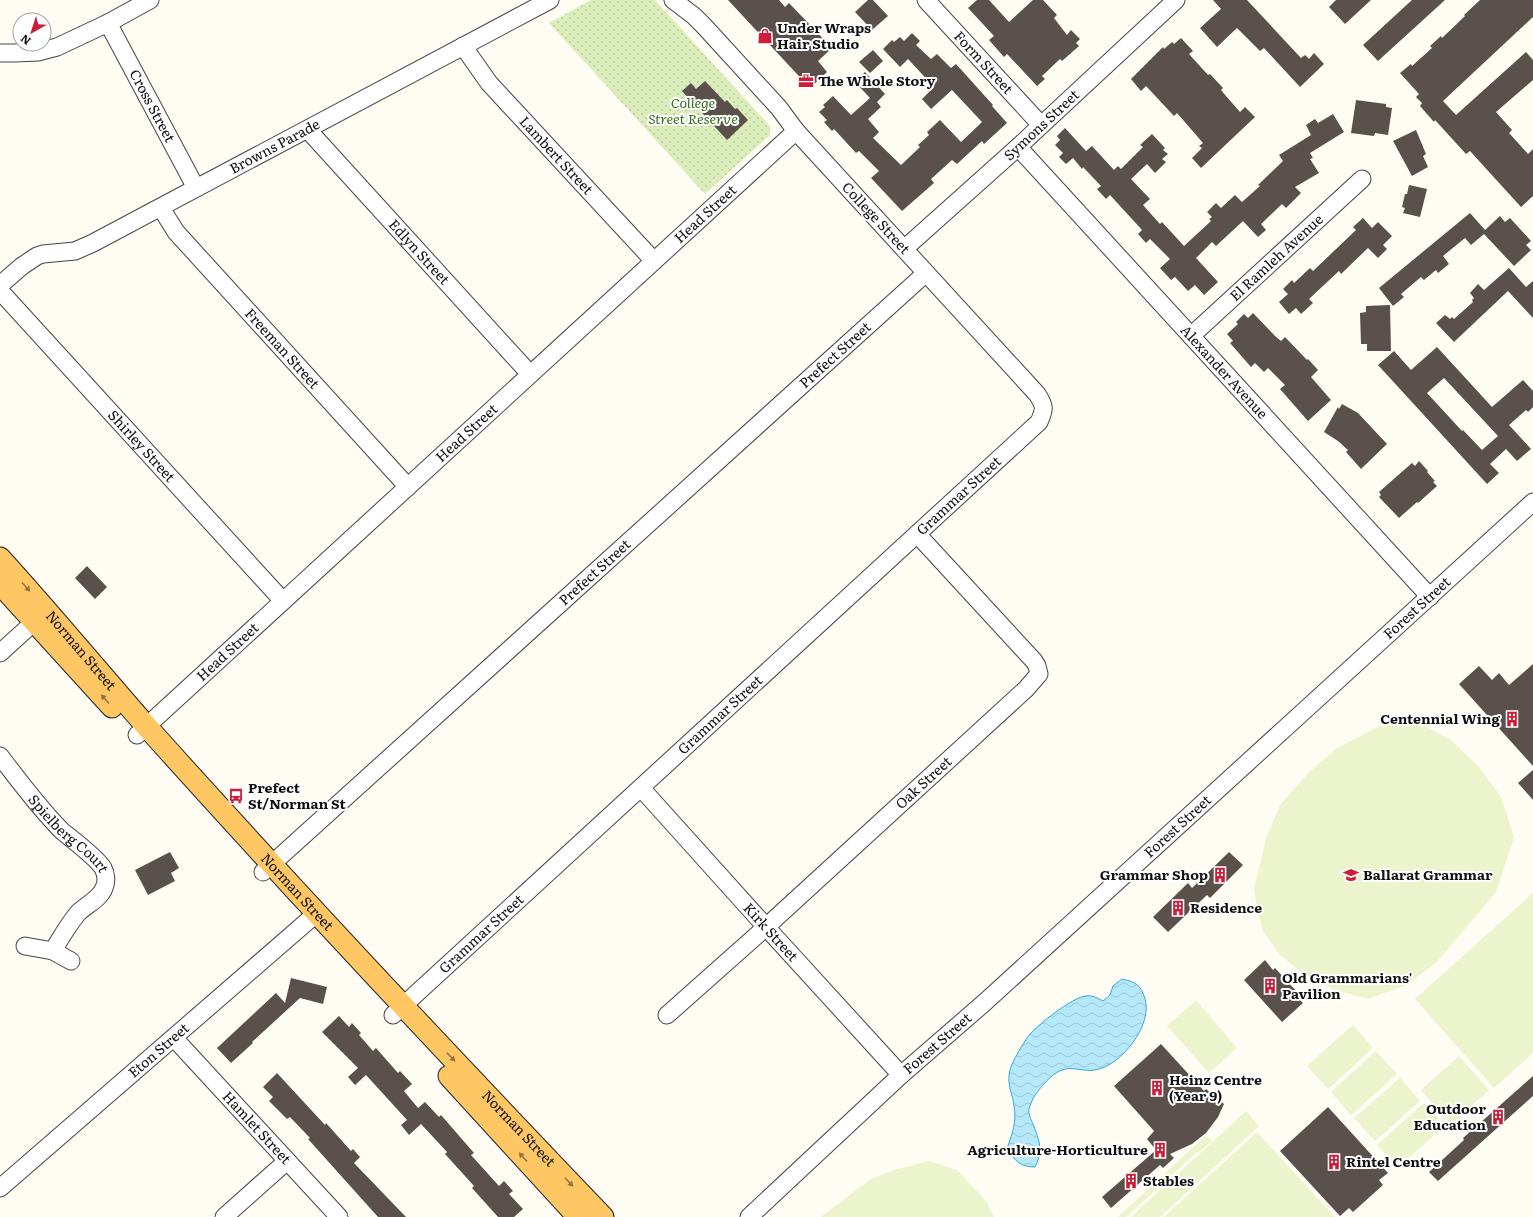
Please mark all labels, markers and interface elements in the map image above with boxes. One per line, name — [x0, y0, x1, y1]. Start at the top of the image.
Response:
north arrow — [12, 12, 52, 52]
place label: Under Wraps Hair Studio — [777, 17, 871, 53]
street label: Form Street — [950, 26, 1019, 98]
shop icon: Under Wraps Hair Studio — [756, 27, 774, 45]
text: N — [16, 31, 34, 50]
street label: Cross Street — [126, 66, 181, 146]
place label: The Whole Story — [818, 70, 936, 90]
office icon: The Whole Story — [797, 72, 815, 90]
street label: Symons Street — [999, 84, 1083, 164]
park label: College Street Reserve — [648, 92, 738, 128]
street label: Lambert Street — [515, 111, 599, 199]
street label: Browns Parade — [225, 113, 323, 178]
street label: College Street — [838, 177, 916, 258]
street label: Head Street — [669, 179, 740, 247]
street label: El Ramleh Avenue — [1225, 209, 1327, 305]
street label: Edlyn Street — [385, 214, 455, 289]
street label: Freeman Street — [241, 303, 325, 393]
street label: Prefect Street — [794, 316, 875, 392]
street label: Alexander Avenue — [1176, 320, 1273, 423]
street label: Head Street — [430, 398, 502, 466]
street label: Shirley Street — [104, 405, 181, 486]
street label: Grammar Street — [911, 451, 1005, 539]
street label: Prefect Street — [554, 534, 634, 609]
street label: Forest Street — [1378, 571, 1454, 643]
one-way arrow — [21, 582, 31, 592]
street label: Norman Street — [42, 606, 122, 694]
street label: Head Street — [192, 617, 263, 685]
street label: Grammar Street — [673, 670, 766, 758]
one-way arrow — [101, 695, 110, 704]
place label: Centennial Wing — [1380, 708, 1501, 728]
building icon: Centennial Wing — [1503, 710, 1521, 728]
street label: Oak Street — [890, 751, 956, 813]
place label: Prefect St/Norman St — [248, 777, 347, 813]
bus stop icon: Prefect St/Norman St — [227, 787, 245, 805]
street label: Forest Street — [1139, 789, 1215, 861]
street label: Spielberg Court — [24, 790, 115, 876]
street label: Norman Street — [257, 848, 339, 935]
place label: Grammar Shop — [1100, 864, 1208, 884]
place label: Ballarat Grammar — [1363, 864, 1493, 884]
building icon: Grammar Shop — [1211, 866, 1229, 884]
school or university icon: Ballarat Grammar — [1342, 866, 1360, 884]
street label: Grammar Street — [434, 889, 528, 977]
place label: Residence — [1190, 897, 1262, 917]
street label: Kirk Street — [740, 898, 804, 966]
building icon: Residence — [1169, 899, 1187, 917]
place label: Old Grammarians' Pavilion — [1282, 967, 1412, 1003]
building icon: Old Grammarians' Pavilion — [1261, 977, 1279, 995]
street label: Forest Street — [898, 1007, 975, 1078]
street label: Eton Street — [123, 1017, 193, 1082]
one-way arrow — [446, 1053, 455, 1062]
place label: Heinz Centre (Year 9) — [1169, 1069, 1262, 1105]
building icon: Heinz Centre (Year 9) — [1148, 1079, 1166, 1097]
street label: Norman Street — [478, 1085, 561, 1171]
street label: Hamlet Street — [219, 1086, 297, 1168]
place label: Outdoor Education — [1413, 1098, 1486, 1134]
building icon: Outdoor Education — [1489, 1108, 1507, 1126]
place label: Agriculture-Horticulture — [967, 1139, 1148, 1159]
building icon: Agriculture-Horticulture — [1151, 1141, 1169, 1159]
place label: Rintel Centre — [1346, 1151, 1441, 1171]
one-way arrow — [518, 1152, 528, 1162]
building icon: Rintel Centre — [1325, 1153, 1343, 1171]
place label: Stables — [1143, 1170, 1194, 1190]
building icon: Stables — [1122, 1172, 1140, 1190]
one-way arrow — [565, 1177, 574, 1187]

